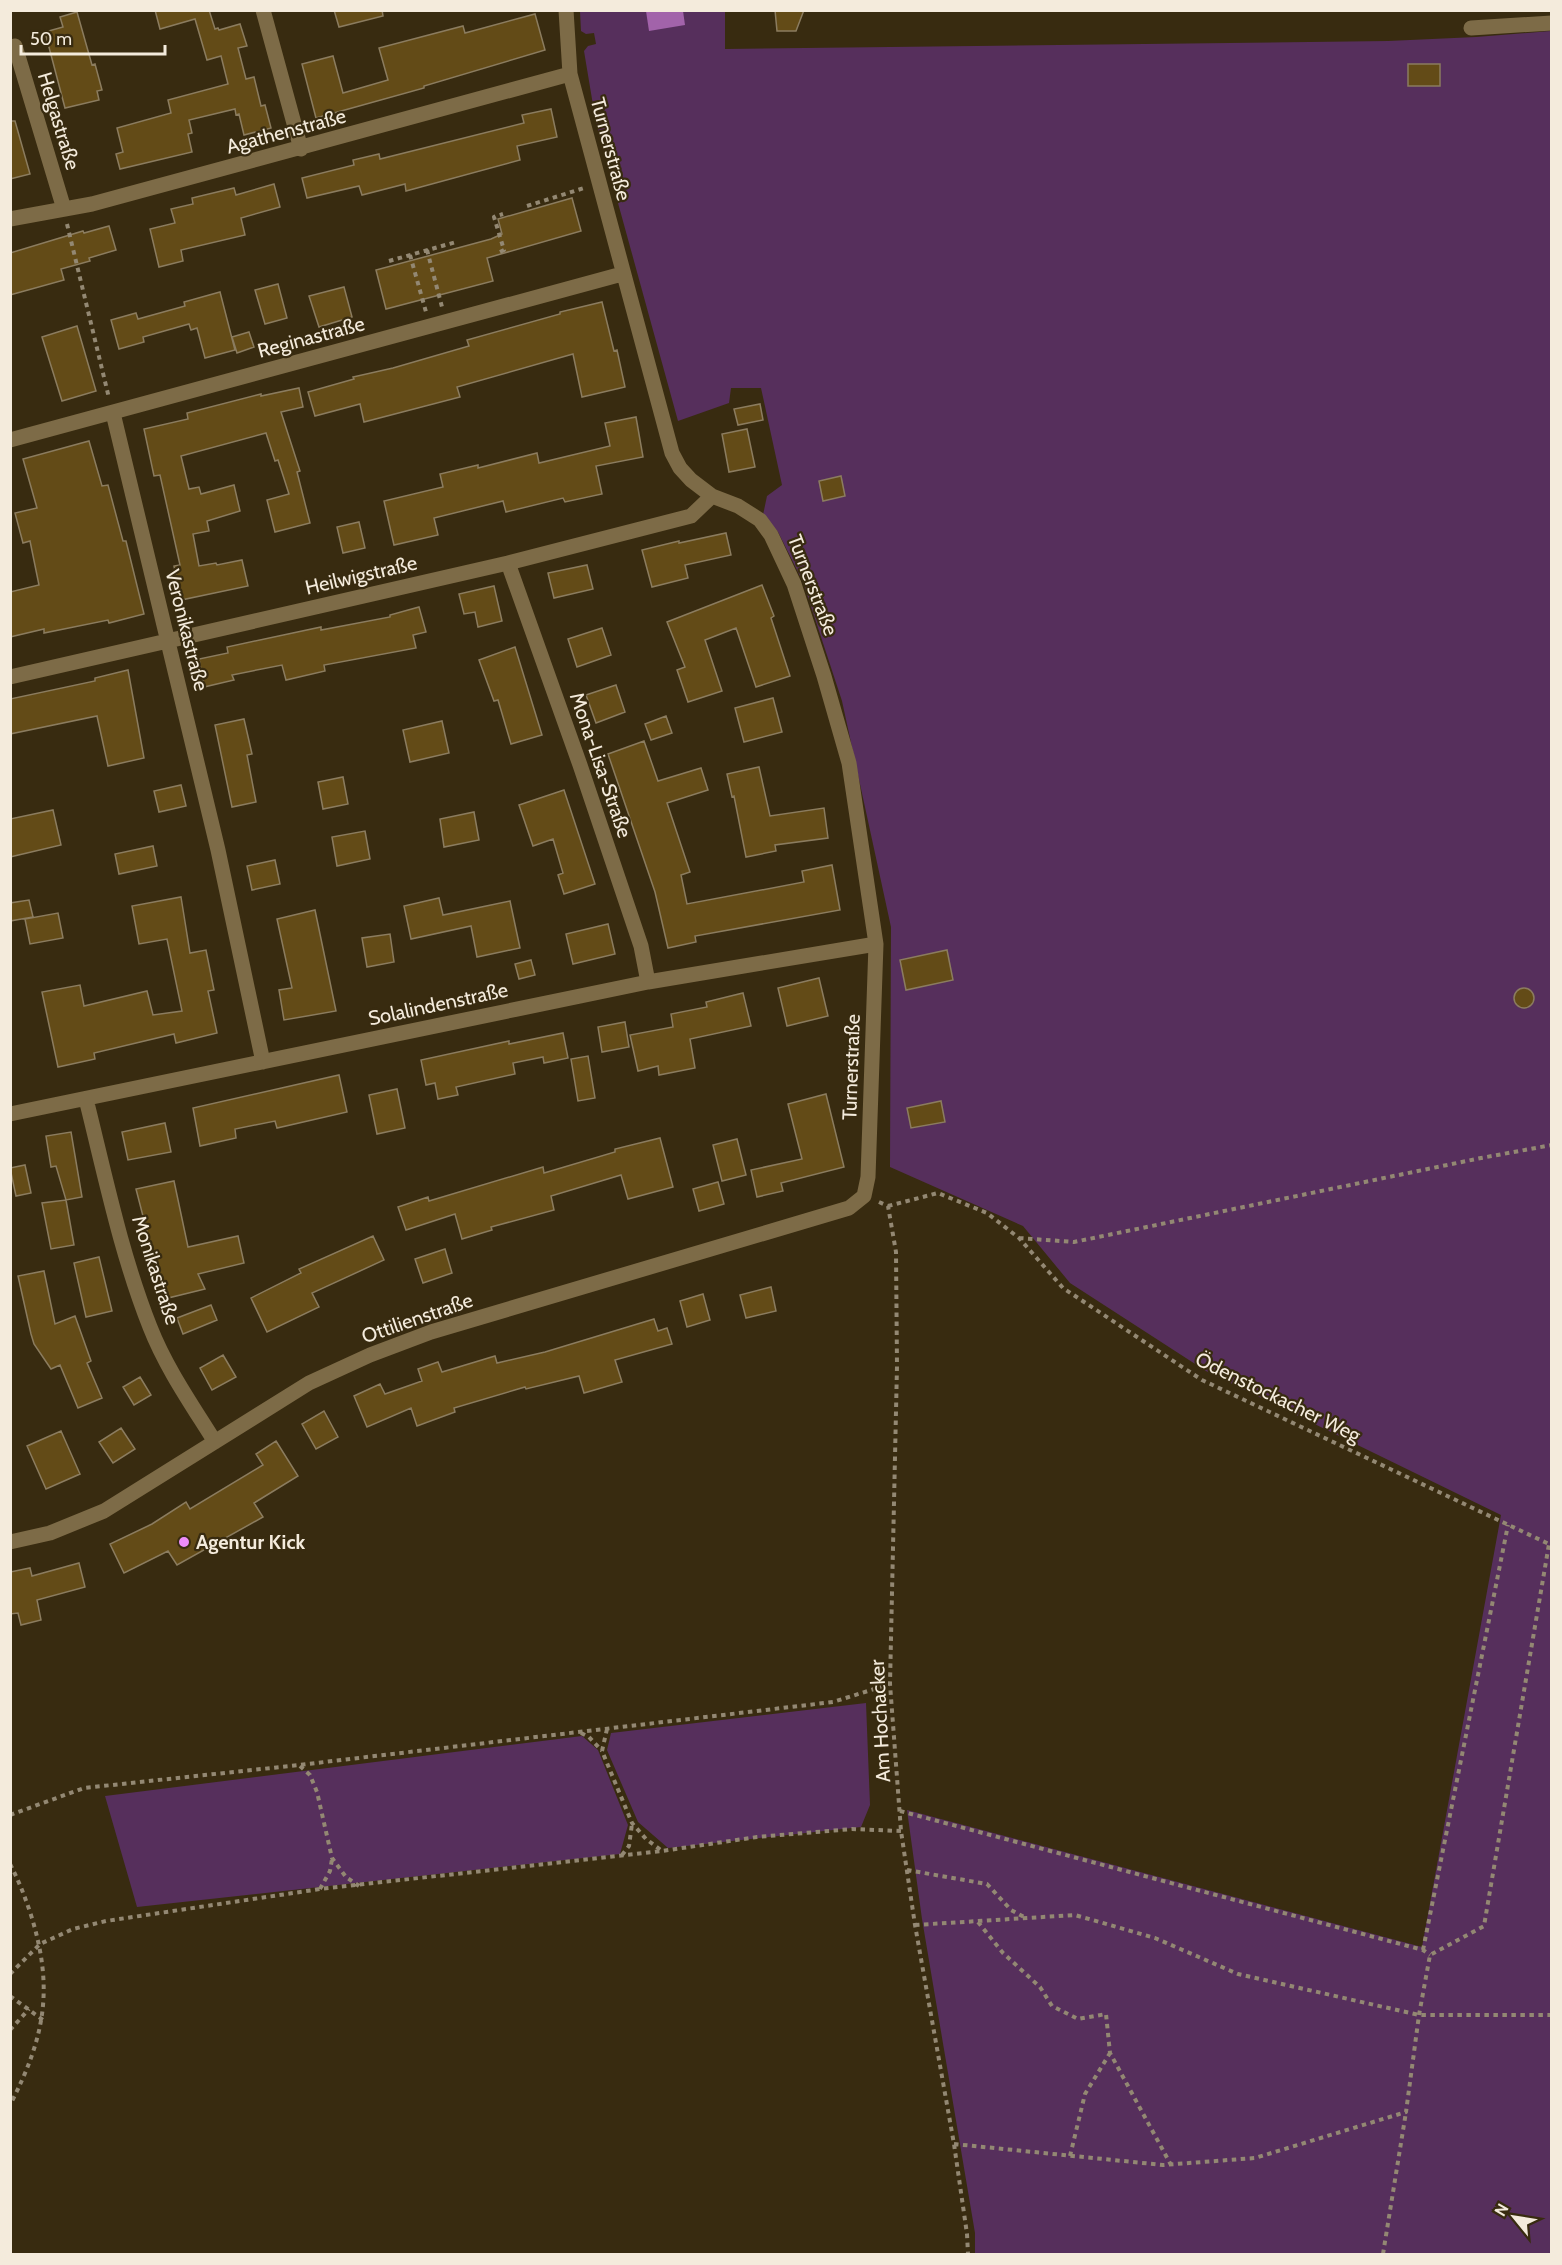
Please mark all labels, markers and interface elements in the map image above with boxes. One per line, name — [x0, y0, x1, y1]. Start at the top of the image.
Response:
scale bar — [21, 18, 165, 56]
text: 50 m — [30, 28, 72, 50]
street label: Helgastraße — [33, 69, 85, 173]
street label: Turnerstraße — [586, 95, 636, 203]
street label: Agathenstraße — [223, 103, 349, 159]
street label: Reginastraße — [255, 311, 367, 363]
street label: Turnerstraße — [783, 531, 843, 639]
street label: Heilwigstraße — [303, 550, 419, 600]
street label: Veronikastraße — [160, 567, 214, 693]
street label: Mona-Lisa-Straße — [565, 689, 637, 841]
street label: Solalindenstraße — [366, 977, 510, 1031]
street label: Turnerstraße — [837, 1014, 865, 1120]
street label: Monikastraße — [127, 1212, 185, 1328]
street label: Ottilienstraße — [358, 1288, 476, 1348]
street label: Ödenstockacher Weg — [1192, 1347, 1365, 1448]
place label: Agentur Kick — [196, 1530, 305, 1554]
marker: Agentur Kick — [177, 1535, 191, 1549]
street label: Am Hochacker — [865, 1658, 895, 1783]
north arrow — [1484, 2187, 1544, 2247]
text: N — [1490, 2200, 1512, 2219]

